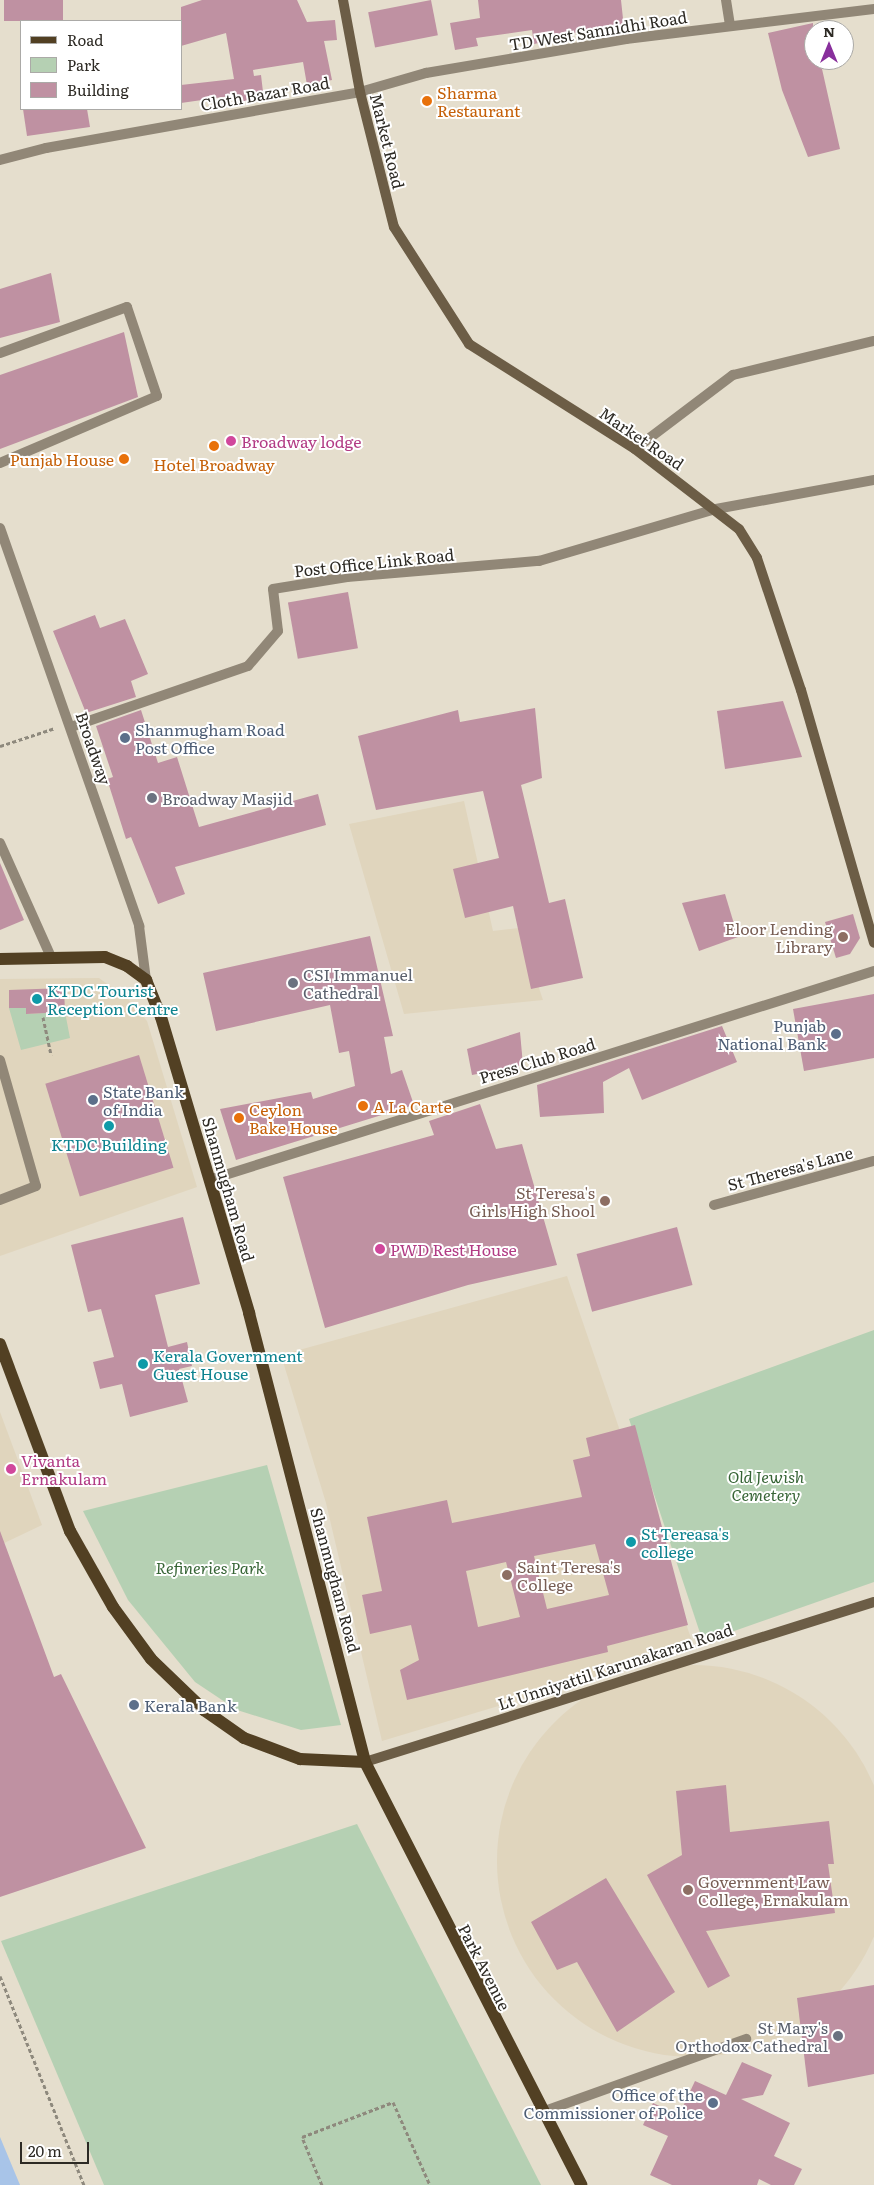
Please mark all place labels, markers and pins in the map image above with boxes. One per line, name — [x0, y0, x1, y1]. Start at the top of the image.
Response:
place label: Sharma Restaurant — [437, 82, 521, 120]
marker: Sharma Restaurant — [421, 95, 433, 107]
place label: Broadway lodge — [241, 431, 361, 451]
marker: Broadway lodge — [225, 435, 237, 447]
marker: Hotel Broadway — [208, 440, 220, 452]
place label: Punjab House — [10, 449, 114, 469]
marker: Punjab House — [118, 453, 130, 465]
place label: Hotel Broadway — [153, 454, 275, 474]
place label: Shanmugham Road Post Office — [135, 719, 285, 757]
marker: Shanmugham Road Post Office — [119, 732, 131, 744]
place label: Broadway Masjid — [162, 788, 293, 808]
marker: Broadway Masjid — [146, 792, 158, 804]
place label: Eloor Lending Library — [725, 918, 833, 956]
marker: Eloor Lending Library — [837, 931, 849, 943]
place label: CSI Immanuel Cathedral — [303, 964, 413, 1002]
marker: CSI Immanuel Cathedral — [287, 977, 299, 989]
place label: KTDC Tourist Reception Centre — [47, 980, 178, 1018]
marker: KTDC Tourist Reception Centre — [31, 993, 43, 1005]
place label: Punjab National Bank — [717, 1015, 826, 1053]
marker: Punjab National Bank — [830, 1028, 842, 1040]
place label: State Bank of India — [103, 1081, 184, 1119]
marker: State Bank of India — [87, 1094, 99, 1106]
place label: A La Carte — [373, 1096, 452, 1116]
place label: Ceylon Bake House — [249, 1099, 338, 1137]
marker: A La Carte — [357, 1100, 369, 1112]
marker: Ceylon Bake House — [233, 1112, 245, 1124]
marker: KTDC Building — [103, 1120, 115, 1132]
place label: KTDC Building — [51, 1134, 167, 1154]
place label: St Teresa's Girls High Shool — [469, 1182, 595, 1220]
marker: St Teresa's Girls High Shool — [599, 1195, 611, 1207]
place label: PWD Rest House — [390, 1239, 517, 1259]
marker: PWD Rest House — [374, 1243, 386, 1255]
place label: Kerala Government Guest House — [153, 1345, 303, 1383]
marker: Kerala Government Guest House — [137, 1358, 149, 1370]
place label: Vivanta Ernakulam — [21, 1450, 107, 1488]
marker: Vivanta Ernakulam — [5, 1463, 17, 1475]
place label: St Tereasa's college — [641, 1523, 729, 1561]
marker: St Tereasa's college — [625, 1536, 637, 1548]
place label: Saint Teresa's College — [517, 1556, 620, 1594]
marker: Saint Teresa's College — [501, 1569, 513, 1581]
place label: Kerala Bank — [144, 1695, 237, 1715]
marker: Kerala Bank — [128, 1699, 140, 1711]
place label: Government Law College, Ernakulam — [698, 1871, 848, 1909]
marker: Government Law College, Ernakulam — [682, 1884, 694, 1896]
place label: St Mary's Orthodox Cathedral — [675, 2017, 828, 2055]
marker: St Mary's Orthodox Cathedral — [832, 2030, 844, 2042]
place label: Office of the Commissioner of Police — [524, 2084, 703, 2122]
marker: Office of the Commissioner of Police — [707, 2097, 719, 2109]

